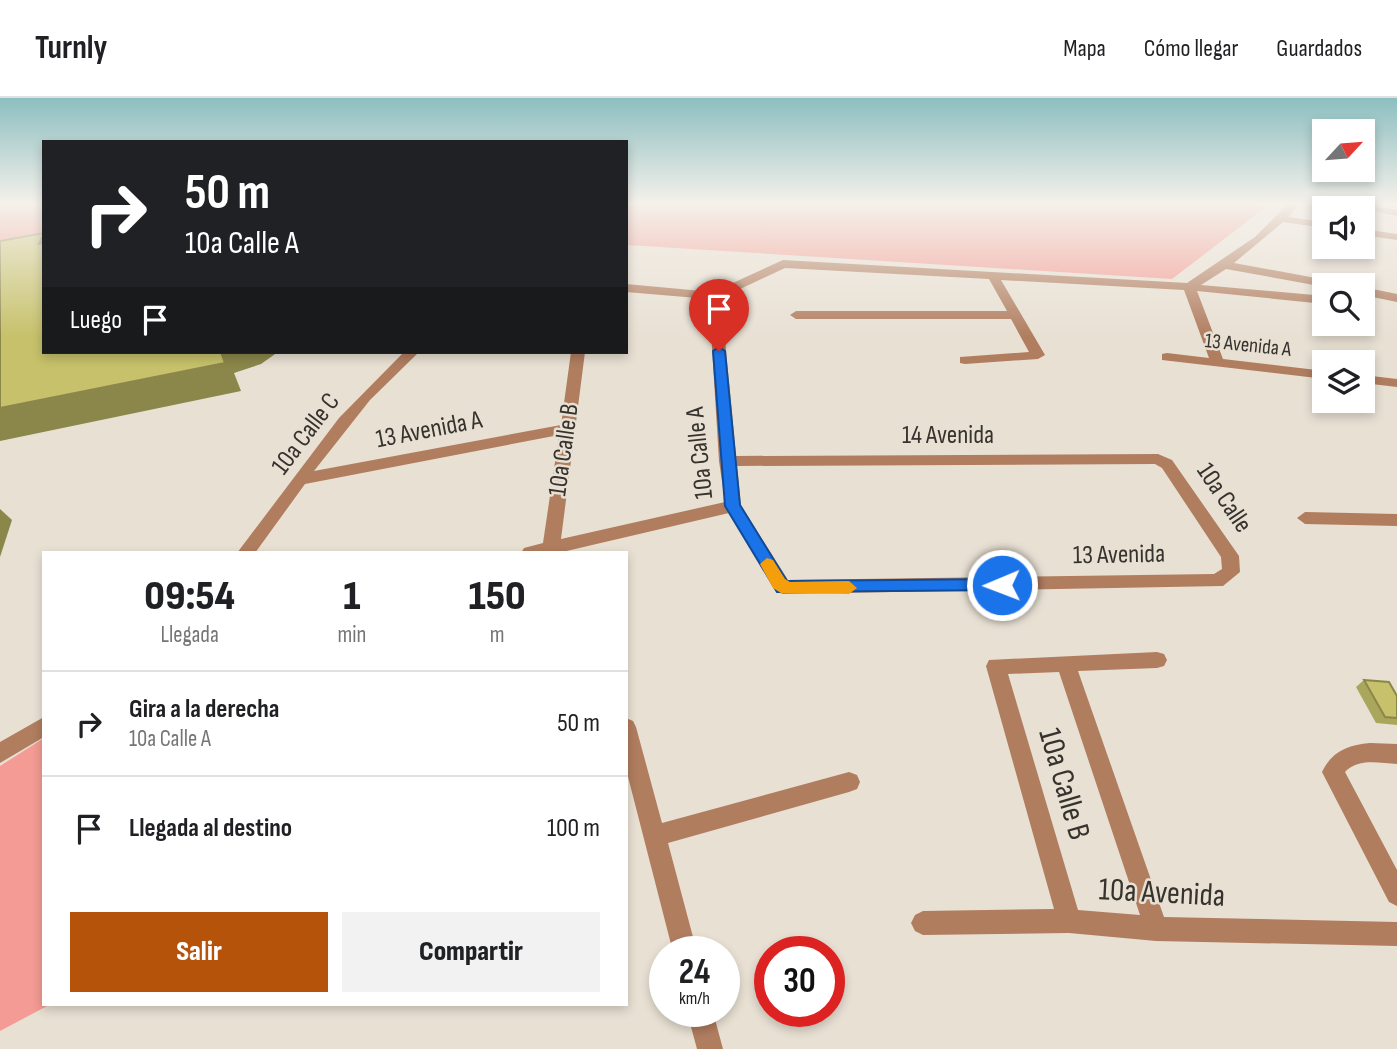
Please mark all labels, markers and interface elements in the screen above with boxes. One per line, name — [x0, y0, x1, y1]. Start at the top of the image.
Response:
text: Turnly — [35, 28, 107, 68]
text: Mapa — [1063, 34, 1106, 63]
text: Cómo llegar — [1144, 34, 1238, 63]
text: Guardados — [1276, 34, 1362, 63]
north arrow — [1312, 119, 1376, 182]
map controls — [1312, 119, 1375, 413]
text: 50 m — [185, 164, 270, 223]
icon: right — [70, 168, 161, 259]
button: sound — [1312, 196, 1375, 259]
text: 10a Calle A — [185, 224, 299, 263]
button: search — [1312, 273, 1375, 336]
pin — [689, 279, 749, 351]
icon: arrive — [700, 290, 738, 328]
icon: arrive — [136, 301, 174, 339]
text: Luego — [70, 305, 122, 336]
street label: 13 Avenida A — [1204, 328, 1293, 362]
button: layers — [1312, 350, 1375, 413]
street label: 10a Calle C — [265, 387, 347, 481]
street label: 10a Calle B — [542, 402, 586, 498]
street label: 13 Avenida A — [373, 404, 485, 455]
street label: 10a Calle A — [680, 405, 720, 501]
street label: 14 Avenida — [902, 420, 994, 451]
street label: 10a Calle — [1190, 457, 1258, 539]
street label: 13 Avenida — [1073, 539, 1165, 571]
position arrow — [965, 548, 1039, 622]
text: 09:54 — [144, 571, 235, 622]
text: 1 — [343, 571, 360, 622]
text: 150 — [469, 571, 526, 622]
text: Llegada — [161, 621, 219, 649]
text: min — [337, 621, 366, 649]
text: m — [490, 621, 505, 649]
text: Gira a la derecha — [129, 694, 279, 725]
icon: right — [70, 705, 108, 743]
text: 50 m — [557, 708, 600, 739]
street label: 10a Calle B — [1030, 724, 1098, 844]
text: 10a Calle A — [129, 725, 211, 753]
icon: arrive — [70, 810, 108, 848]
text: Llegada al destino — [129, 813, 292, 844]
text: 100 m — [547, 813, 600, 844]
street label: 10a Avenida — [1098, 870, 1226, 916]
button: Salir — [70, 912, 328, 992]
button: Compartir — [342, 912, 600, 992]
speed limit sign: 30 — [754, 936, 845, 1027]
text: 24 — [679, 951, 710, 994]
text: km/h — [679, 988, 710, 1009]

